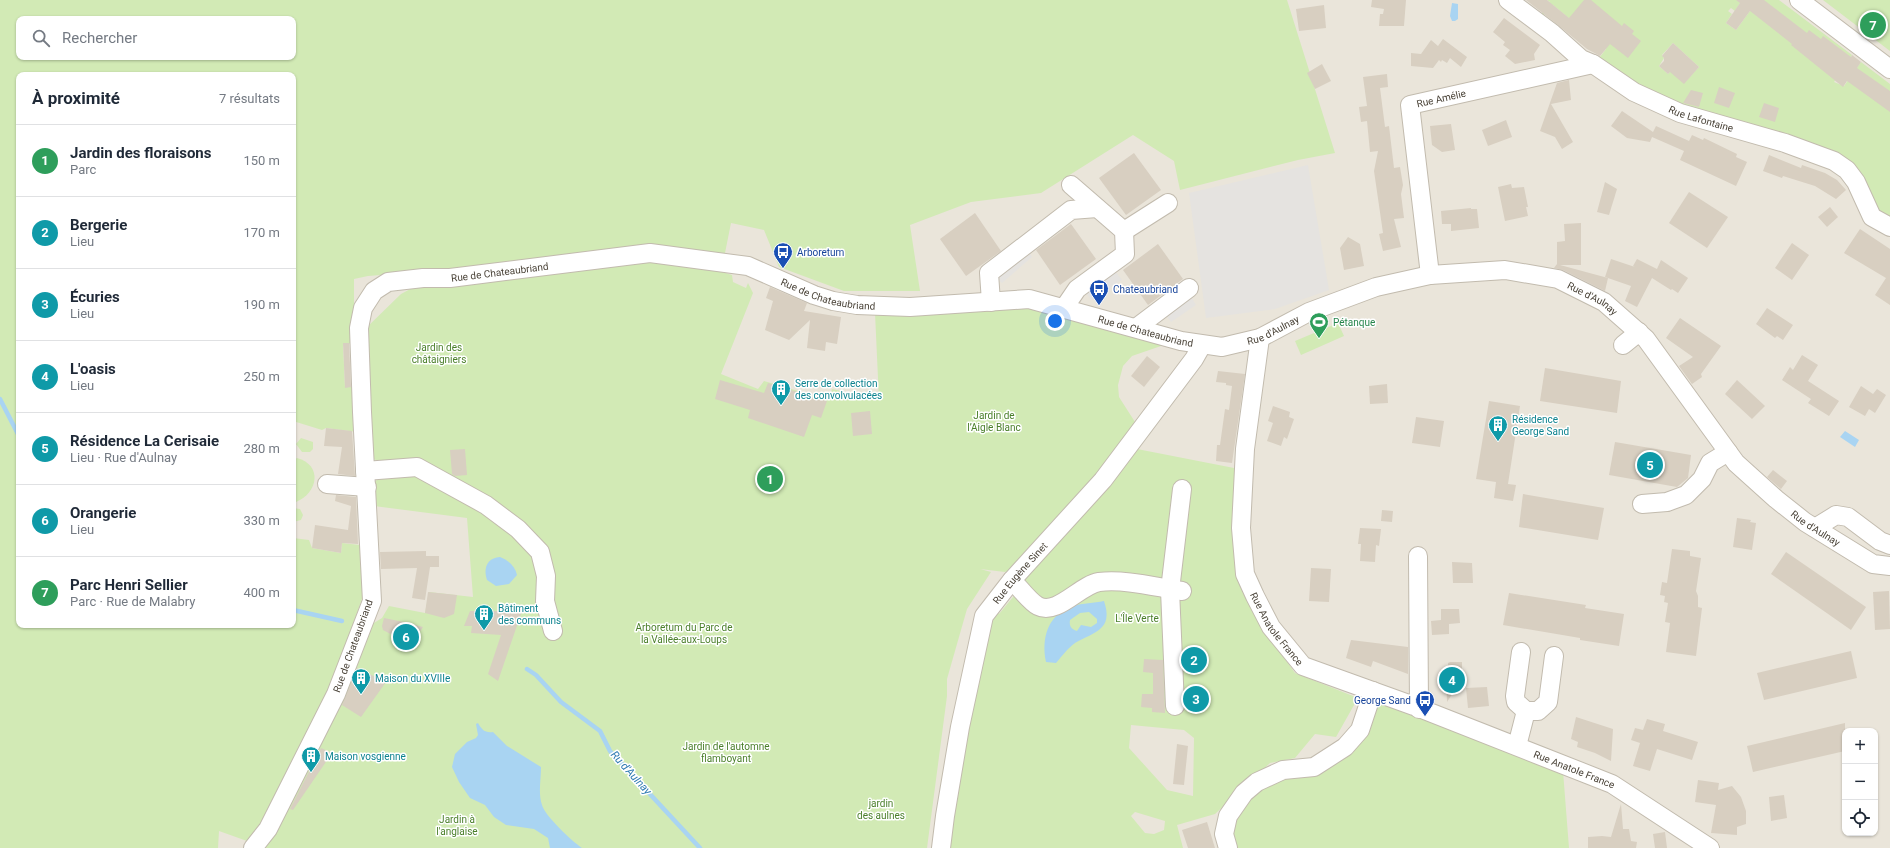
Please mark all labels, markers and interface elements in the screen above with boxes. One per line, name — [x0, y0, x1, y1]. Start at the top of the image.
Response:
pin: 7 — [1860, 10, 1886, 40]
search box — [16, 16, 296, 60]
icon: search — [30, 27, 52, 49]
text: Rechercher — [62, 29, 137, 47]
street label: Rue Amélie — [1415, 87, 1467, 109]
text: À proximité — [32, 88, 120, 108]
text: 7 résultats — [219, 91, 280, 106]
street label: Rue Lafontaine — [1667, 103, 1735, 133]
text: Jardin des floraisons — [70, 144, 211, 162]
text: 1 — [41, 153, 49, 168]
text: 150 m — [243, 153, 280, 168]
text: Parc — [70, 162, 96, 177]
text: Bergerie — [70, 216, 127, 234]
text: 2 — [41, 225, 49, 240]
text: 170 m — [243, 225, 280, 240]
text: Lieu — [70, 234, 94, 249]
bus stop icon: Arboretum — [772, 241, 794, 269]
place label: Arboretum — [797, 247, 845, 258]
street label: Rue de Chateaubriand — [450, 260, 549, 283]
street label: Rue de Chateaubriand — [779, 276, 876, 311]
bus stop icon: Chateaubriand — [1088, 278, 1110, 306]
street label: Rue d'Aulnay — [1566, 279, 1620, 317]
place label: Chateaubriand — [1113, 284, 1178, 295]
text: Écuries — [70, 288, 120, 306]
text: 3 — [41, 297, 49, 312]
text: 190 m — [243, 297, 280, 312]
text: Lieu — [70, 306, 94, 321]
your location — [1045, 311, 1065, 331]
sports icon: Pétanque — [1308, 311, 1330, 339]
street label: Rue de Chateaubriand — [1097, 313, 1194, 348]
street label: Rue d'Aulnay — [1246, 313, 1301, 346]
place label: Pétanque — [1333, 317, 1375, 328]
park label: Jardin des châtaigniers — [412, 342, 466, 365]
text: L'oasis — [70, 360, 116, 378]
text: 4 — [41, 369, 49, 384]
text: 250 m — [243, 369, 280, 384]
text: Lieu — [70, 378, 94, 393]
building icon: Serre de collection des convolvulacées — [770, 378, 792, 406]
place label: Serre de collection des convolvulacées — [795, 378, 882, 401]
park label: Jardin de l’Aigle Blanc — [967, 410, 1021, 433]
building icon: Résidence George Sand — [1487, 414, 1509, 442]
place label: Résidence George Sand — [1512, 414, 1569, 437]
text: Résidence La Cerisaie — [70, 432, 219, 450]
text: 5 — [41, 441, 49, 456]
text: 280 m — [243, 441, 280, 456]
text: Lieu · Rue d'Aulnay — [70, 450, 177, 465]
pin: 5 — [1637, 450, 1663, 480]
pin: 1 — [757, 464, 783, 494]
text: Orangerie — [70, 504, 136, 522]
street label: Rue d'Aulnay — [1789, 508, 1842, 548]
text: 6 — [41, 513, 49, 528]
text: 330 m — [243, 513, 280, 528]
text: Lieu — [70, 522, 94, 537]
street label: Rue Eugène Sinet — [990, 540, 1049, 606]
text: Parc Henri Sellier — [70, 576, 188, 594]
text: 7 — [41, 585, 49, 600]
text: 400 m — [243, 585, 280, 600]
street label: Rue Anatole France — [1249, 590, 1306, 667]
text: Parc · Rue de Malabry — [70, 594, 196, 609]
street label: Rue de Chateaubriand — [331, 598, 375, 694]
building icon: Bâtiment des communs — [473, 603, 495, 631]
place label: Bâtiment des communs — [498, 603, 561, 626]
park label: L'Île Verte — [1115, 612, 1159, 624]
pin: 6 — [393, 622, 419, 652]
park label: Arboretum du Parc de la Vallée-aux-Loups — [635, 622, 733, 645]
pin: 2 — [1181, 645, 1207, 675]
pin: 4 — [1439, 665, 1465, 695]
building icon: Maison du XVIIIe — [350, 667, 372, 695]
place label: Maison du XVIIIe — [375, 673, 450, 684]
pin: 3 — [1183, 684, 1209, 714]
bus stop icon: George Sand — [1414, 689, 1436, 717]
place label: George Sand — [1354, 695, 1411, 706]
map controls — [1842, 728, 1878, 836]
button: + — [1842, 728, 1878, 764]
park label: Jardin de l'automne flamboyant — [682, 741, 770, 764]
building icon: Maison vosgienne — [300, 745, 322, 773]
water label: Ru d'Aulnay — [608, 748, 655, 798]
street label: Rue Anatole France — [1532, 748, 1616, 790]
place label: Maison vosgienne — [325, 751, 406, 762]
button: − — [1842, 764, 1878, 800]
park label: jardin des aulnes — [857, 798, 905, 821]
button: locate — [1842, 800, 1878, 836]
park label: Jardin à l'anglaise — [436, 814, 478, 837]

